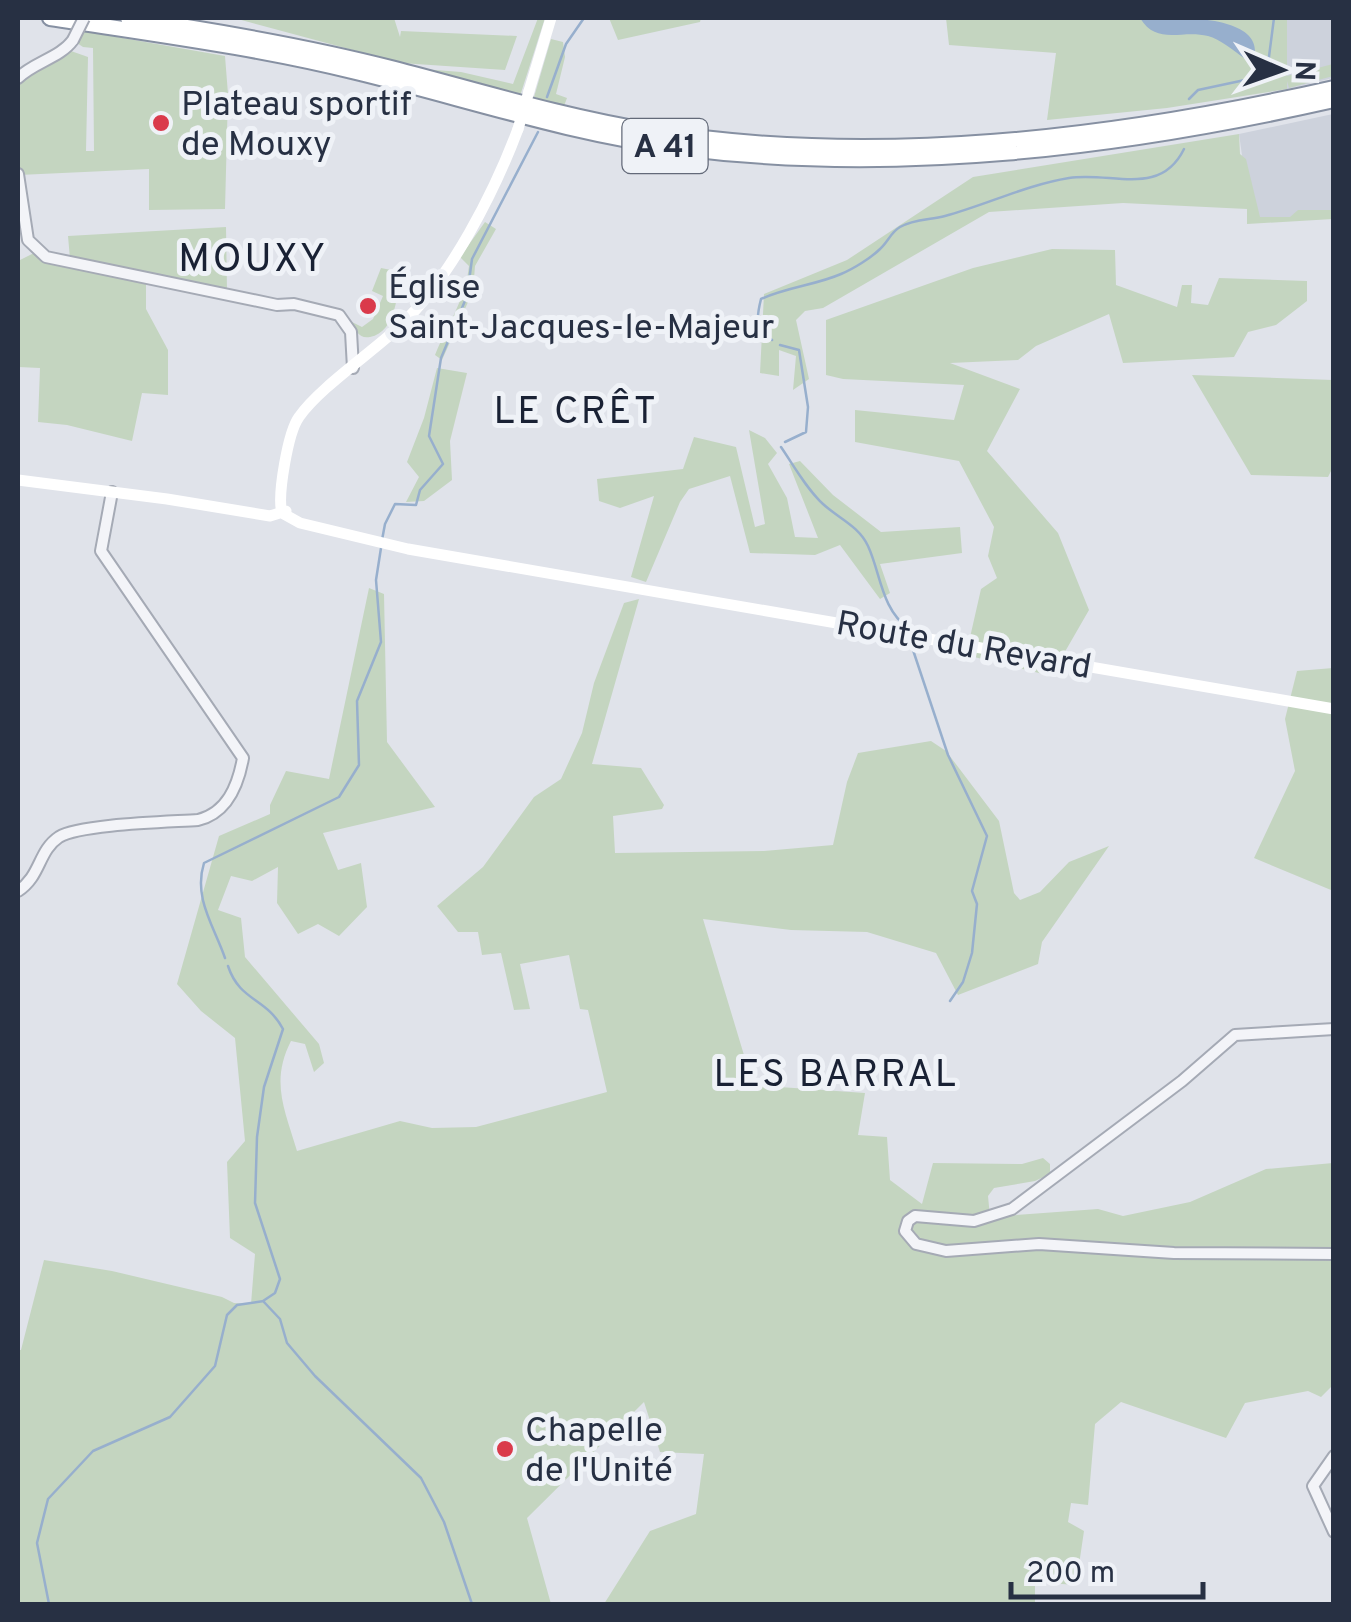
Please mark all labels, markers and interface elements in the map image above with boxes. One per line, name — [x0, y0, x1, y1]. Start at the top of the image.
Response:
north arrow — [1231, 20, 1331, 120]
text: N — [1285, 60, 1321, 81]
place label: Plateau sportif de Mouxy — [181, 84, 412, 168]
marker: Plateau sportif de Mouxy — [150, 112, 172, 134]
road number: A 41 — [622, 119, 708, 173]
district label: MOUXY — [178, 236, 328, 286]
place label: Église Saint-Jacques-le-Majeur — [388, 266, 774, 351]
marker: Église Saint-Jacques-le-Majeur — [357, 295, 379, 317]
district label: LE CRÊT — [494, 388, 658, 438]
street label: Route du Revard — [833, 603, 1094, 691]
district label: LES BARRAL — [713, 1052, 959, 1101]
place label: Chapelle de l'Unité — [525, 1410, 673, 1494]
marker: Chapelle de l'Unité — [494, 1438, 516, 1460]
scale bar — [1011, 1537, 1204, 1599]
text: 200 m — [1026, 1556, 1115, 1593]

